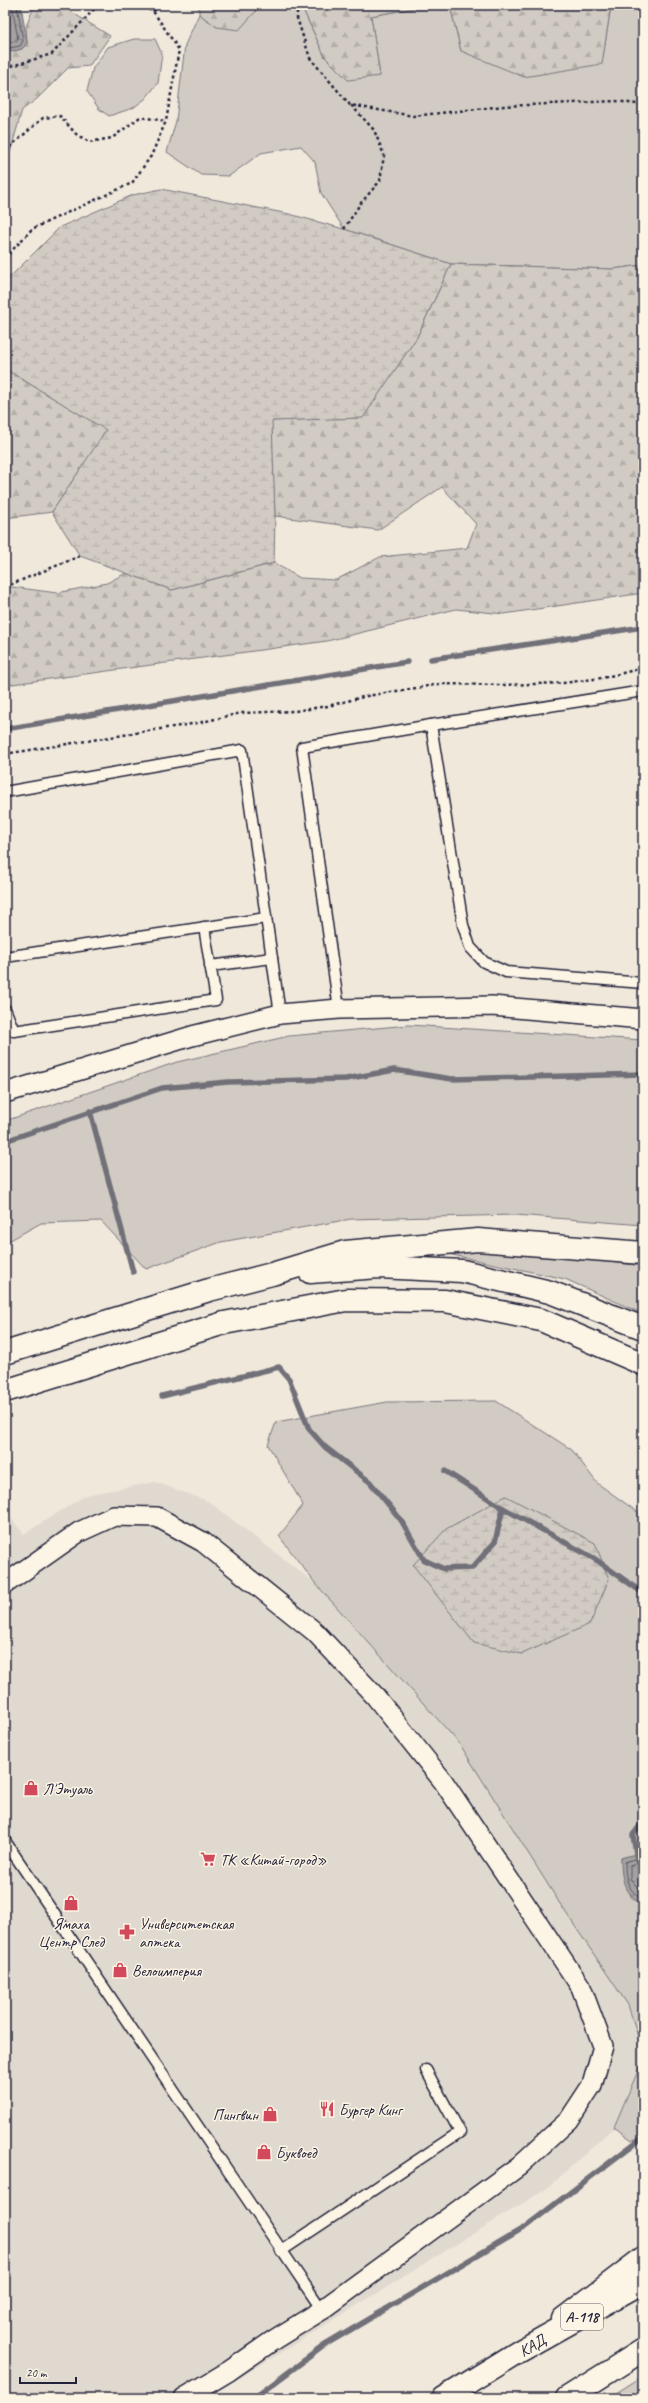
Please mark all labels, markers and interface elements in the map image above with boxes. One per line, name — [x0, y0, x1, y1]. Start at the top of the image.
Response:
shop icon: Л'Этуаль — [22, 1779, 40, 1797]
place label: Л'Этуаль — [43, 1779, 93, 1799]
supermarket icon: ТК «Китай-город» — [199, 1850, 217, 1868]
place label: ТК «Китай-город» — [220, 1850, 327, 1870]
shop icon: Ямаха Центр След — [62, 1894, 80, 1912]
place label: Ямаха Центр След — [38, 1914, 106, 1952]
place label: Университетская аптека — [139, 1914, 235, 1952]
pharmacy icon: Университетская аптека — [118, 1923, 136, 1941]
shop icon: Велоимперия — [111, 1961, 129, 1979]
place label: Велоимперия — [132, 1961, 203, 1981]
restaurant icon: Бургер Кинг — [318, 2100, 336, 2118]
place label: Бургер Кинг — [339, 2100, 404, 2120]
place label: Пингвин — [213, 2105, 259, 2125]
shop icon: Пингвин — [261, 2105, 279, 2123]
shop icon: Буквоед — [255, 2143, 273, 2161]
place label: Буквоед — [276, 2143, 318, 2163]
road number: А-118 — [561, 2304, 603, 2330]
street label: КАД — [516, 2330, 551, 2361]
scale bar — [20, 2359, 76, 2385]
text: 20 m — [26, 2365, 48, 2381]

